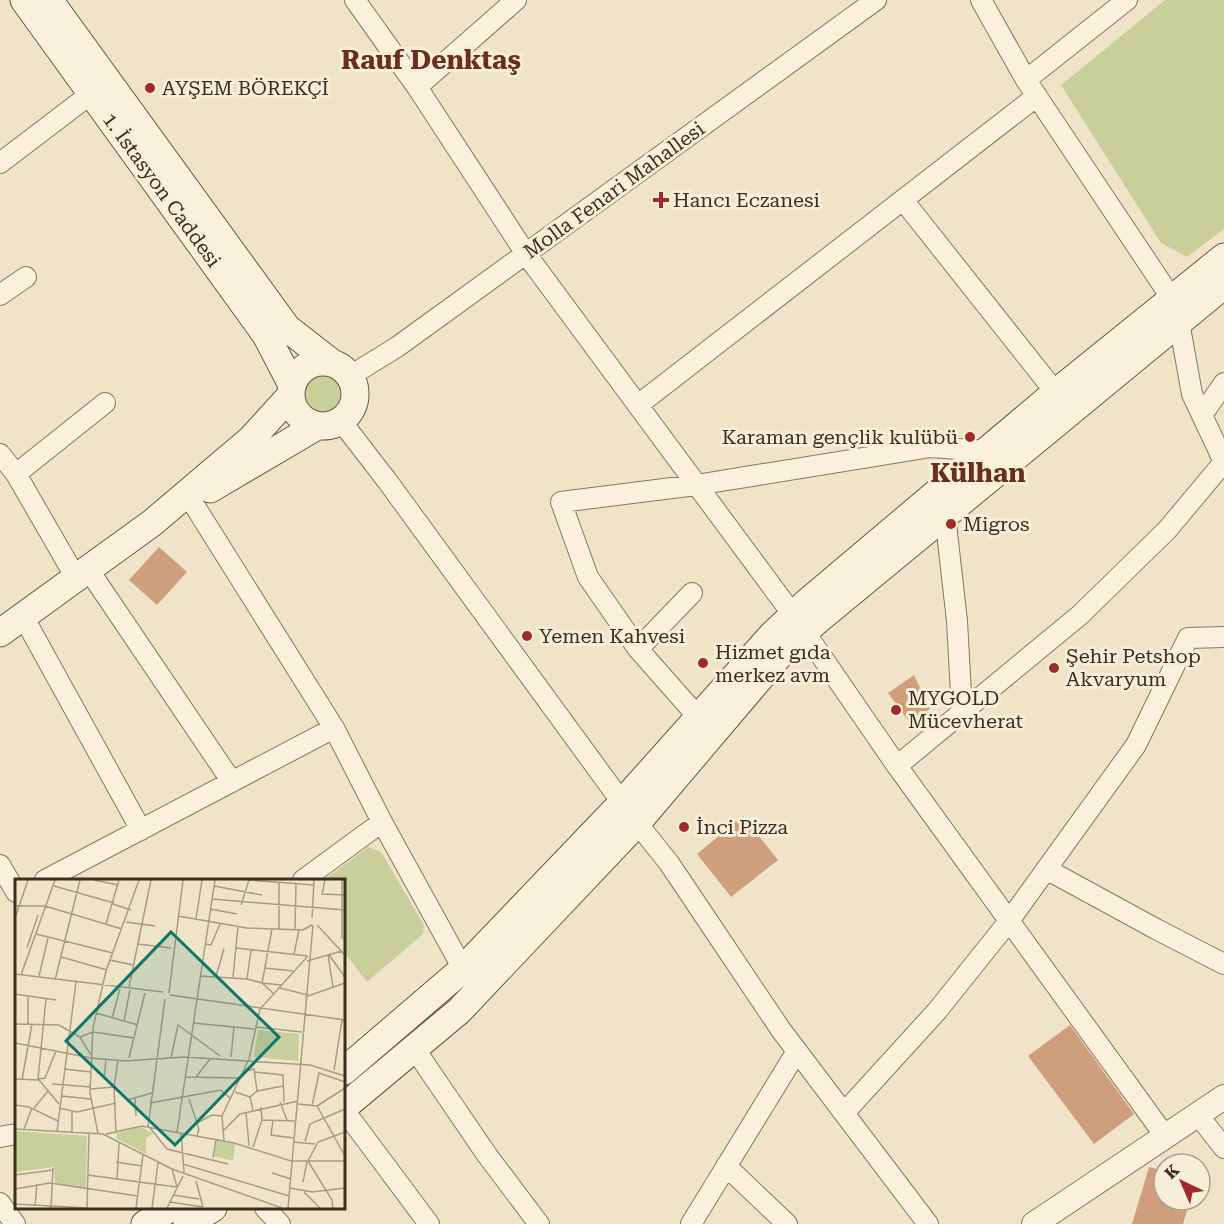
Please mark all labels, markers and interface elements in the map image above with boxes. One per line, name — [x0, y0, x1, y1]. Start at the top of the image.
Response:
district label: Rauf Denktaş — [341, 45, 521, 75]
place label: AYŞEM BÖREKÇİ — [162, 76, 329, 100]
marker: AYŞEM BÖREKÇİ — [143, 81, 157, 95]
street label: 1. İstasyon Caddesi — [98, 108, 226, 272]
street label: Molla Fenari Mahallesi — [519, 116, 709, 264]
place label: Hancı Eczanesi — [673, 188, 820, 212]
marker: Hancı Eczanesi — [654, 193, 668, 207]
place label: Karaman gençlik kulübü — [722, 425, 959, 449]
marker: Karaman gençlik kulübü — [963, 430, 977, 444]
district label: Külhan — [930, 458, 1026, 488]
place label: Migros — [963, 512, 1030, 536]
marker: Migros — [944, 517, 958, 531]
place label: Yemen Kahvesi — [539, 624, 685, 648]
marker: Yemen Kahvesi — [520, 629, 534, 643]
place label: Hizmet gıda merkez avm — [715, 640, 831, 687]
place label: Şehir Petshop Akvaryum — [1066, 644, 1201, 691]
marker: Hizmet gıda merkez avm — [696, 656, 710, 670]
marker: Şehir Petshop Akvaryum — [1047, 661, 1061, 675]
place label: MYGOLD Mücevherat — [908, 686, 1024, 733]
marker: MYGOLD Mücevherat — [889, 703, 903, 717]
place label: İnci Pizza — [696, 815, 788, 839]
marker: İnci Pizza — [677, 820, 691, 834]
inset map — [15, 879, 345, 1209]
north arrow — [1152, 1152, 1212, 1212]
text: K — [1161, 1160, 1183, 1183]

